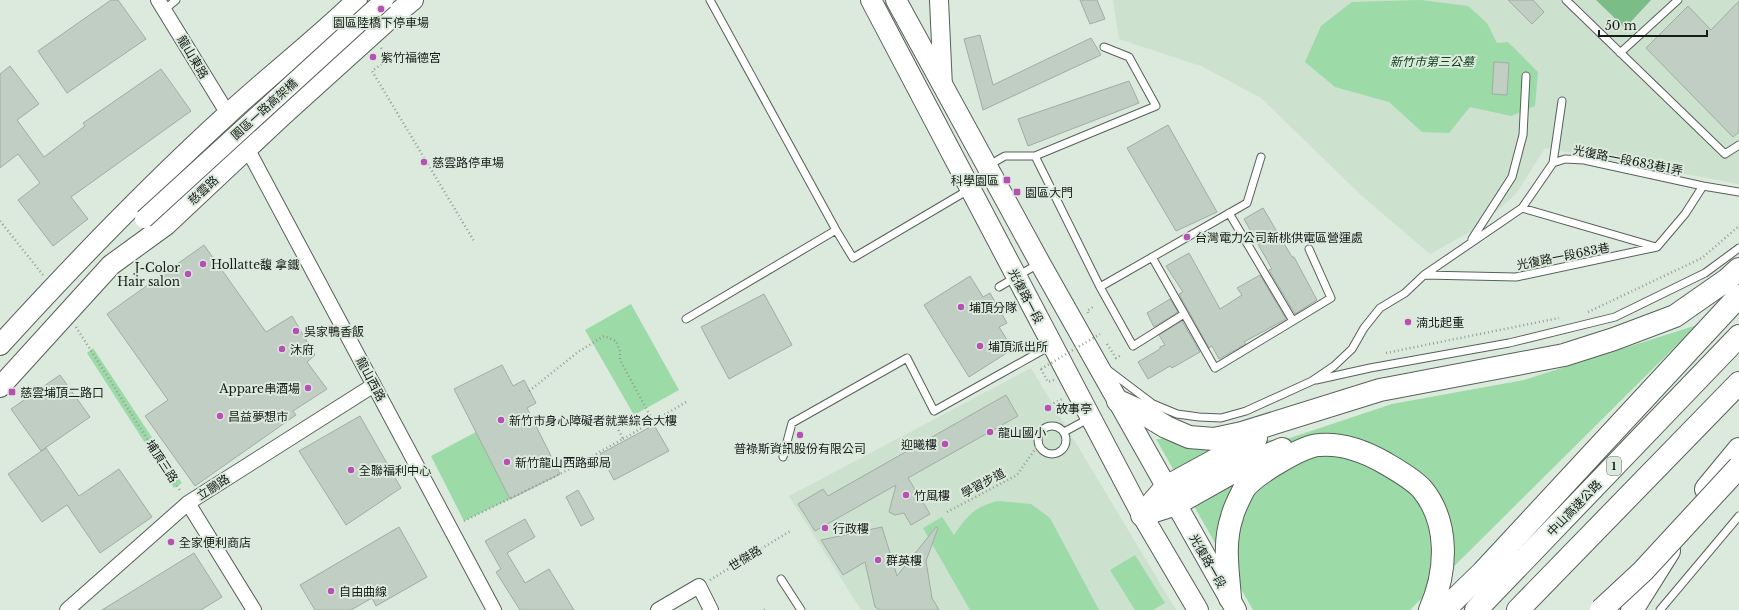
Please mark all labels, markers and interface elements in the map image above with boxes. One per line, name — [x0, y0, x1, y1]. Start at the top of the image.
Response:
marker: 園區陸橋下停車場 — [376, 4, 386, 14]
scale bar — [1599, 12, 1707, 38]
place label: 園區陸橋下停車場 — [333, 15, 429, 30]
text: 50 m — [1605, 18, 1637, 33]
street label: 龍山東路 — [174, 33, 212, 81]
place label: 紫竹福德宮 — [381, 50, 441, 65]
marker: 紫竹福德宮 — [368, 52, 378, 62]
park label: 新竹市第三公墓 — [1390, 54, 1476, 69]
street label: 園區一路高架橋 — [228, 75, 300, 143]
street label: 光復路一段683巷1弄 — [1572, 142, 1684, 178]
place label: 慈雲路停車場 — [432, 155, 504, 170]
marker: 慈雲路停車場 — [419, 157, 429, 167]
street label: 慈雲路 — [185, 172, 221, 208]
place label: 科學園區 — [951, 173, 999, 188]
marker: 科學園區 — [1002, 175, 1012, 185]
place label: 園區大門 — [1025, 185, 1073, 200]
marker: 園區大門 — [1012, 187, 1022, 197]
place label: 台灣電力公司新桃供電區營運處 — [1195, 230, 1363, 245]
marker: 台灣電力公司新桃供電區營運處 — [1182, 232, 1192, 242]
street label: 光復路一段683巷 — [1515, 240, 1611, 272]
place label: Hollatte馥 拿鐵 — [211, 257, 299, 272]
marker: Hollatte馥 拿鐵 — [198, 259, 208, 269]
place label: J-Color Hair salon — [117, 260, 180, 289]
street label: 光復路一段 — [1005, 266, 1047, 326]
marker: J-Color Hair salon — [183, 269, 193, 279]
place label: 埔頂分隊 — [969, 300, 1017, 315]
marker: 埔頂分隊 — [956, 302, 966, 312]
place label: 湳北起重 — [1416, 315, 1464, 330]
marker: 湳北起重 — [1403, 317, 1413, 327]
place label: 吳家鴨香飯 — [304, 324, 364, 339]
marker: 吳家鴨香飯 — [291, 326, 301, 336]
place label: 埔頂派出所 — [988, 339, 1048, 354]
marker: 埔頂派出所 — [975, 341, 985, 351]
place label: 沐府 — [290, 342, 314, 357]
marker: 沐府 — [277, 344, 287, 354]
street label: 龍山西路 — [353, 354, 389, 404]
place label: Appare串酒場 — [218, 381, 300, 396]
marker: Appare串酒場 — [303, 383, 313, 393]
place label: 慈雲埔頂二路口 — [20, 385, 104, 400]
marker: 慈雲埔頂二路口 — [7, 387, 17, 397]
place label: 故事亭 — [1056, 401, 1092, 416]
marker: 故事亭 — [1043, 403, 1053, 413]
place label: 昌益夢想市 — [228, 409, 288, 424]
marker: 昌益夢想市 — [215, 411, 225, 421]
place label: 新竹市身心障礙者就業綜合大樓 — [509, 413, 677, 428]
marker: 新竹市身心障礙者就業綜合大樓 — [496, 415, 506, 425]
place label: 龍山國小 — [998, 425, 1046, 440]
marker: 龍山國小 — [985, 427, 995, 437]
marker: 普祿斯資訊股份有限公司 — [795, 430, 805, 440]
street label: 埔頂三路 — [143, 437, 181, 485]
place label: 迎曦樓 — [901, 437, 937, 452]
marker: 迎曦樓 — [940, 439, 950, 449]
place label: 普祿斯資訊股份有限公司 — [734, 441, 866, 456]
place label: 新竹龍山西路郵局 — [515, 455, 611, 470]
marker: 新竹龍山西路郵局 — [502, 457, 512, 467]
road number: 1 — [1607, 457, 1621, 475]
place label: 全聯福利中心 — [359, 463, 431, 478]
marker: 全聯福利中心 — [346, 465, 356, 475]
street label: 學習步道 — [958, 465, 1008, 501]
street label: 立鵬路 — [194, 471, 232, 503]
street label: 中山高速公路 — [1544, 477, 1604, 539]
place label: 竹風樓 — [914, 488, 950, 503]
marker: 竹風樓 — [901, 490, 911, 500]
place label: 行政樓 — [833, 521, 869, 536]
marker: 行政樓 — [820, 523, 830, 533]
street label: 光復路一段 — [1187, 531, 1229, 591]
place label: 全家便利商店 — [179, 535, 251, 550]
marker: 全家便利商店 — [166, 537, 176, 547]
street label: 世傑路 — [726, 542, 764, 574]
place label: 群英樓 — [886, 553, 922, 568]
marker: 群英樓 — [873, 555, 883, 565]
place label: 自由曲線 — [339, 584, 387, 599]
marker: 自由曲線 — [326, 586, 336, 596]

